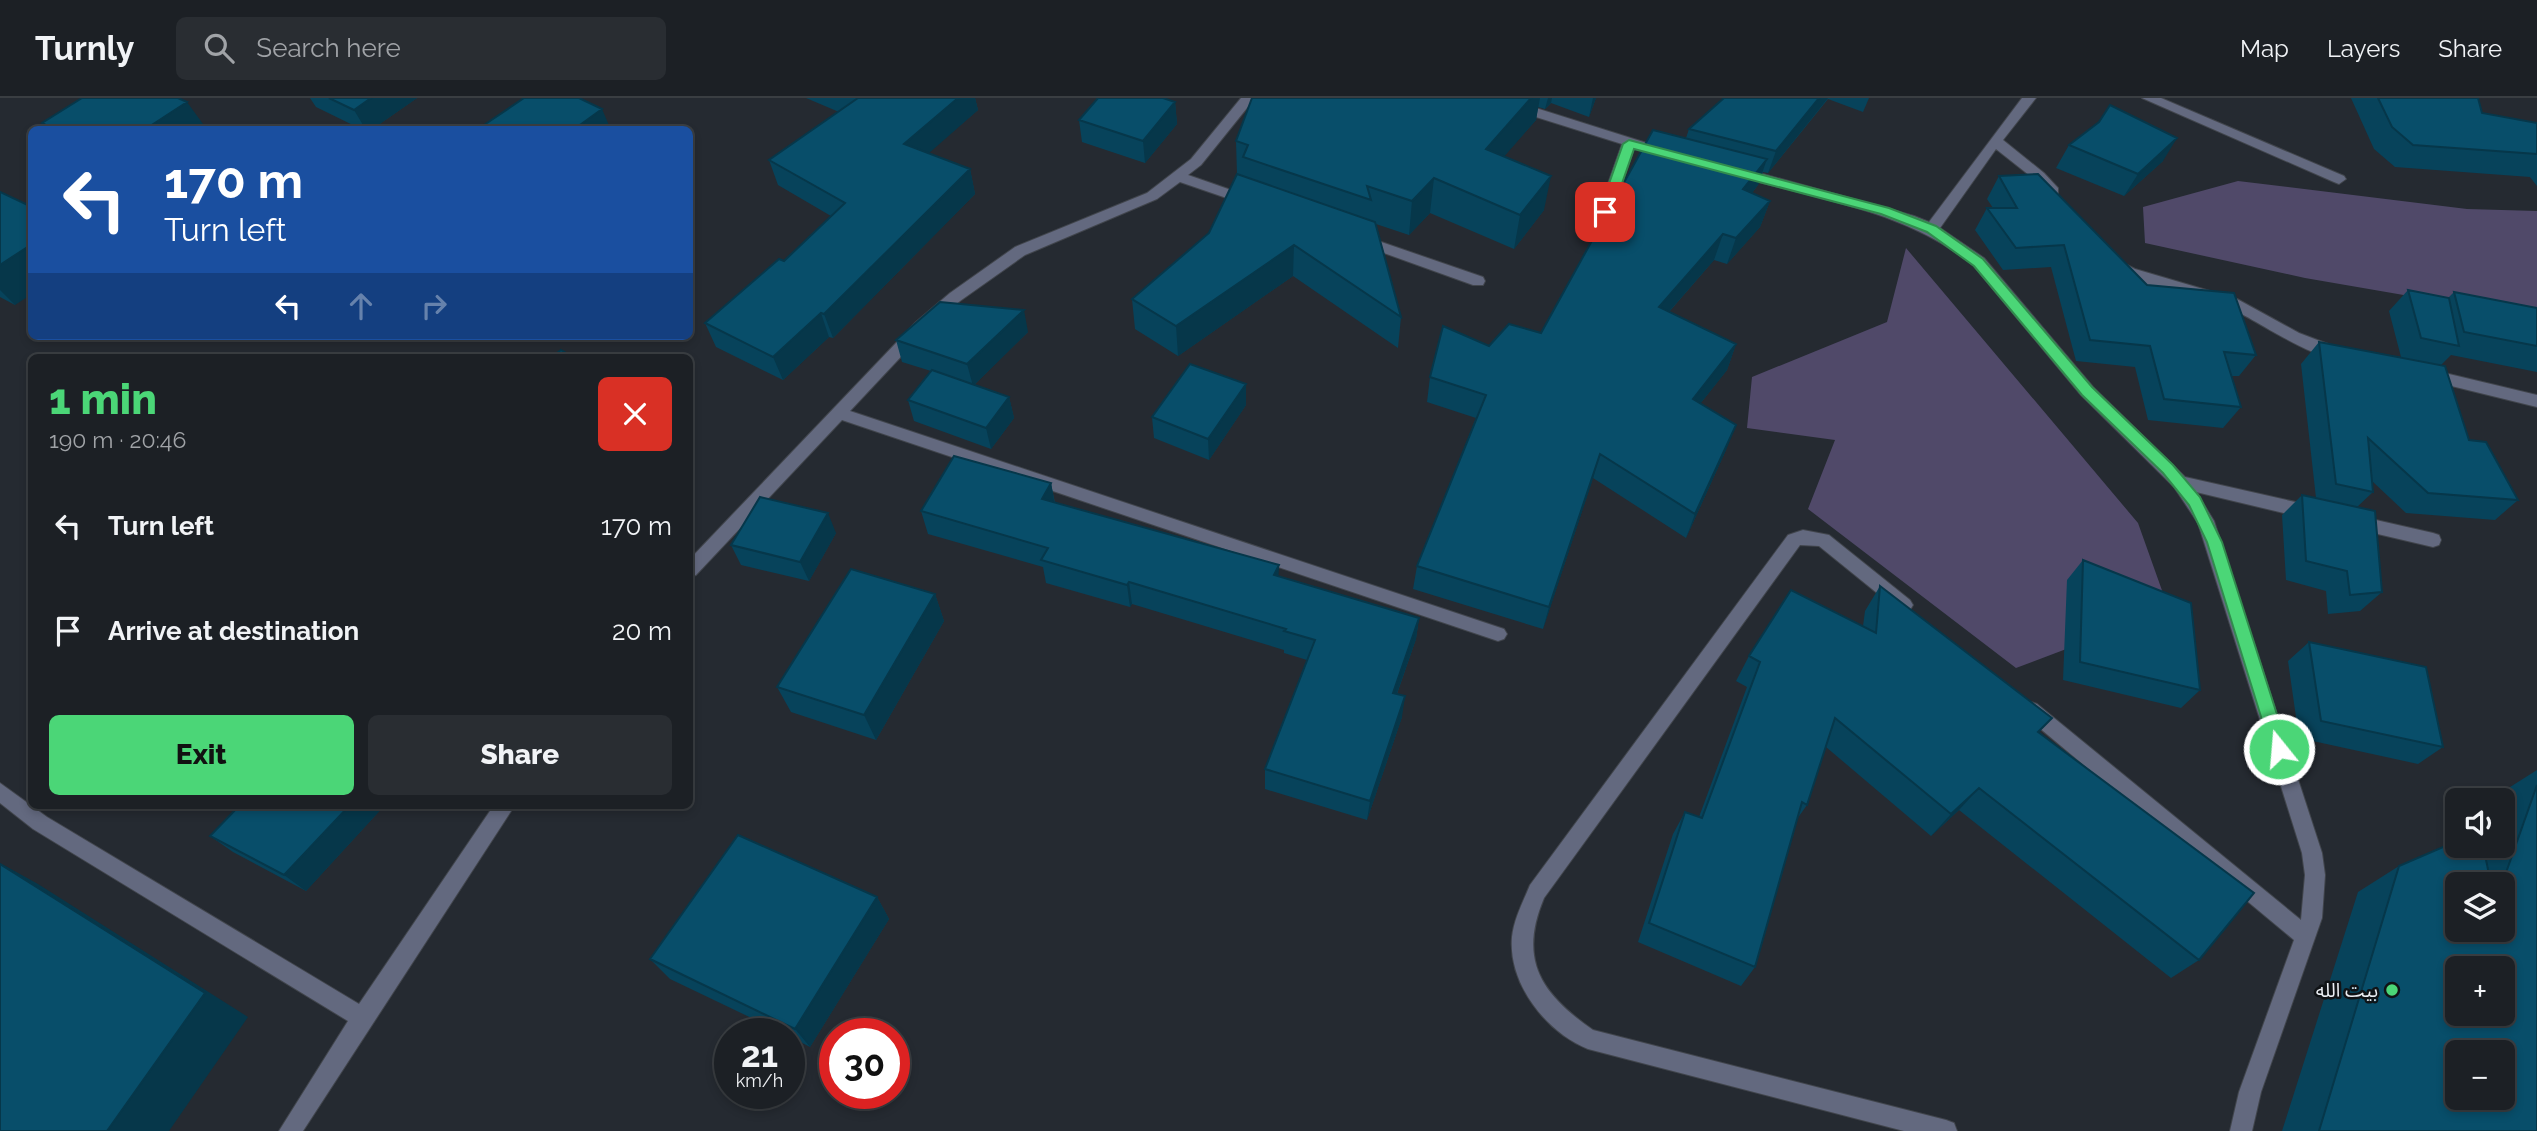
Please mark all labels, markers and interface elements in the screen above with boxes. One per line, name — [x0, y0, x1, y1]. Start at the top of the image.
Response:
search box — [176, 17, 666, 80]
text: Turnly — [35, 29, 134, 68]
icon: search — [200, 29, 238, 67]
text: Search here — [256, 33, 401, 63]
text: Map — [2240, 34, 2289, 63]
text: Layers — [2327, 34, 2400, 63]
text: Share — [2438, 34, 2502, 63]
text: 170 m — [164, 152, 303, 209]
icon: left — [49, 154, 140, 245]
pin — [1575, 182, 1635, 242]
icon: arrive — [1586, 193, 1624, 231]
text: Turn left — [164, 211, 286, 248]
icon: left — [269, 287, 307, 325]
icon: ahead — [342, 287, 380, 325]
icon: right — [415, 287, 453, 325]
text: 1 min — [49, 375, 157, 424]
button: close — [598, 377, 672, 451]
text: 190 m · 20:46 — [49, 426, 186, 453]
icon: left — [49, 507, 87, 545]
text: Turn left — [108, 511, 214, 541]
text: 170 m — [601, 511, 672, 541]
icon: arrive — [49, 612, 87, 650]
text: Arrive at destination — [108, 616, 359, 646]
text: 20 m — [612, 616, 672, 646]
position arrow — [2242, 712, 2316, 786]
button: Exit — [49, 715, 354, 795]
button: Share — [368, 715, 672, 795]
map controls — [2445, 788, 2515, 1110]
button: sound — [2445, 788, 2515, 858]
button: layers — [2445, 872, 2515, 942]
button: + — [2445, 956, 2515, 1026]
place label: بيت الله — [2316, 979, 2378, 1001]
marker: بيت الله — [2384, 982, 2400, 998]
speed limit sign: 30 — [819, 1018, 910, 1109]
text: 21 — [741, 1034, 778, 1075]
button: − — [2445, 1040, 2515, 1110]
text: km/h — [736, 1070, 783, 1091]

